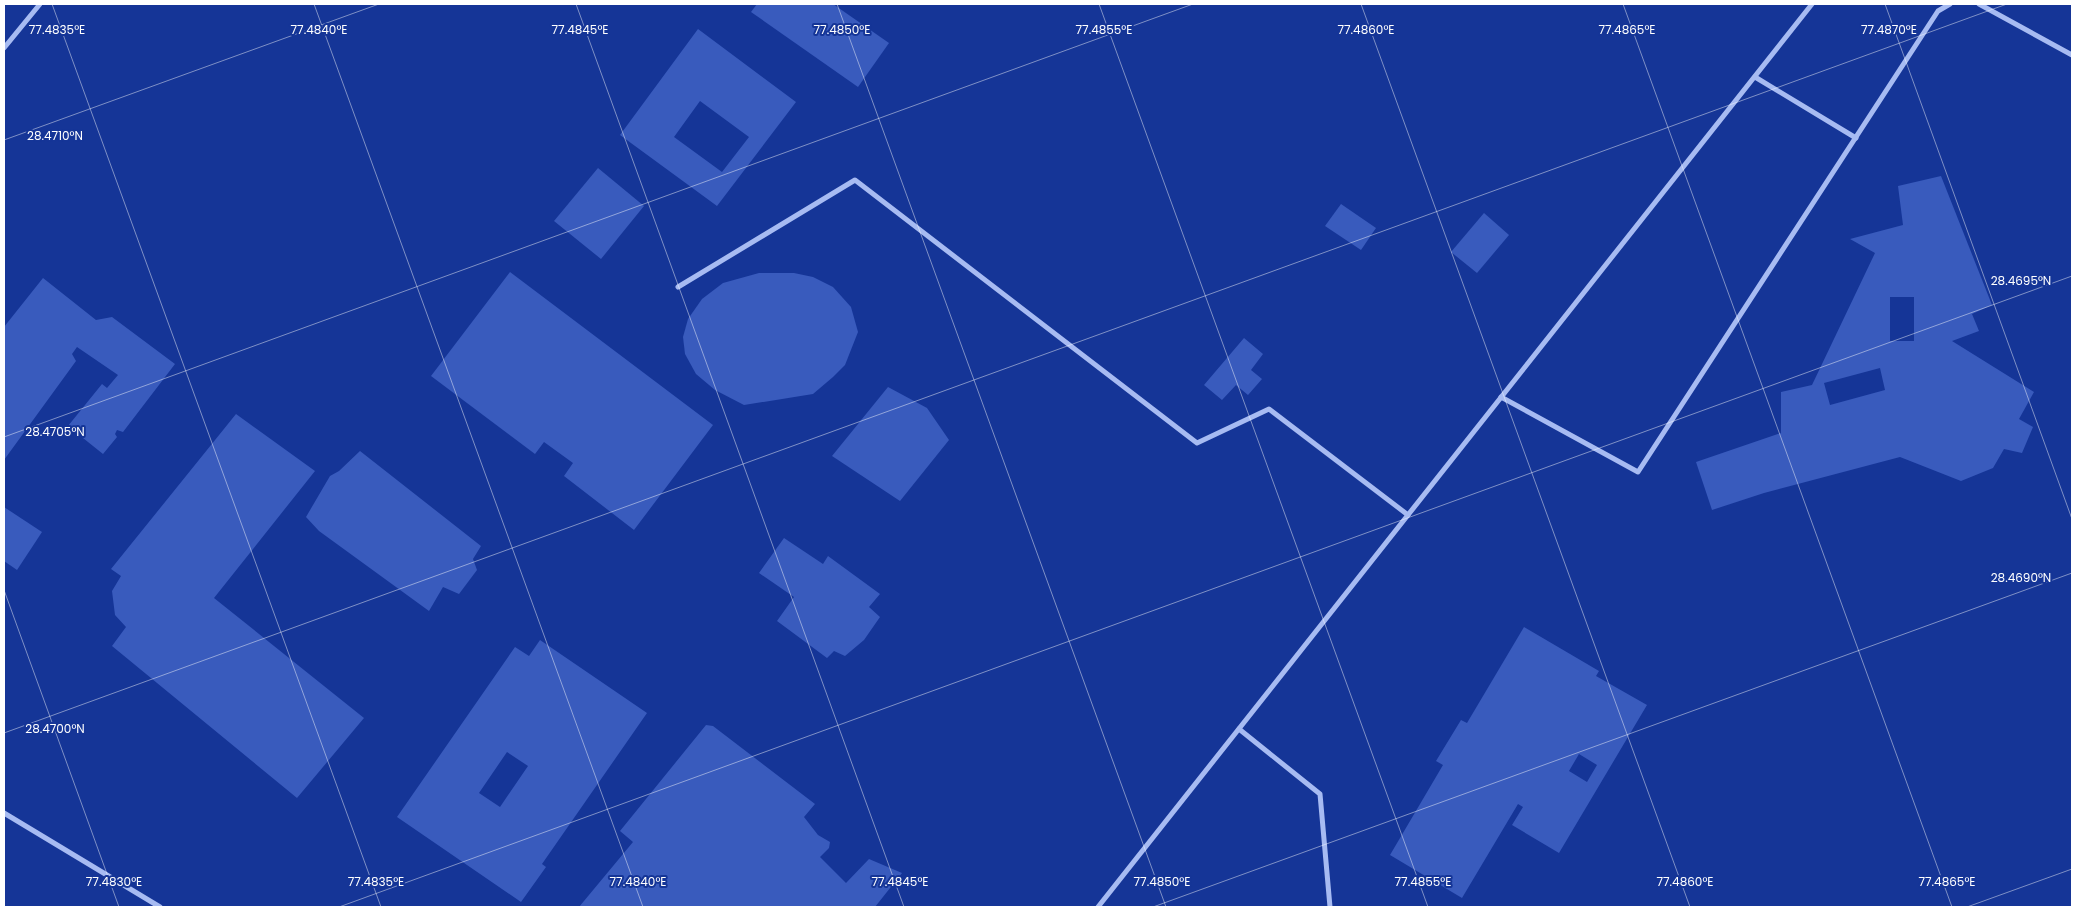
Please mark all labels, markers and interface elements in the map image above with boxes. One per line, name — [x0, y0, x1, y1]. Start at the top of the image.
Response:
text: 77.4835°E — [29, 21, 85, 38]
text: 77.4840°E — [291, 21, 347, 38]
text: 77.4845°E — [552, 21, 608, 38]
text: 77.4850°E — [814, 21, 870, 38]
text: 77.4855°E — [1076, 21, 1132, 38]
text: 77.4860°E — [1338, 21, 1394, 38]
text: 77.4865°E — [1599, 21, 1655, 38]
text: 77.4870°E — [1861, 21, 1917, 38]
text: 28.4710°N — [27, 127, 83, 144]
text: 28.4695°N — [1991, 272, 2051, 289]
text: 28.4705°N — [25, 423, 85, 440]
text: 28.4690°N — [1991, 569, 2051, 586]
text: 28.4700°N — [25, 720, 85, 737]
text: 77.4830°E — [86, 873, 142, 890]
text: 77.4835°E — [348, 873, 404, 890]
text: 77.4840°E — [610, 873, 666, 890]
text: 77.4845°E — [872, 873, 928, 890]
text: 77.4850°E — [1134, 873, 1190, 890]
text: 77.4855°E — [1395, 873, 1451, 890]
text: 77.4860°E — [1657, 873, 1713, 890]
text: 77.4865°E — [1919, 873, 1975, 890]

